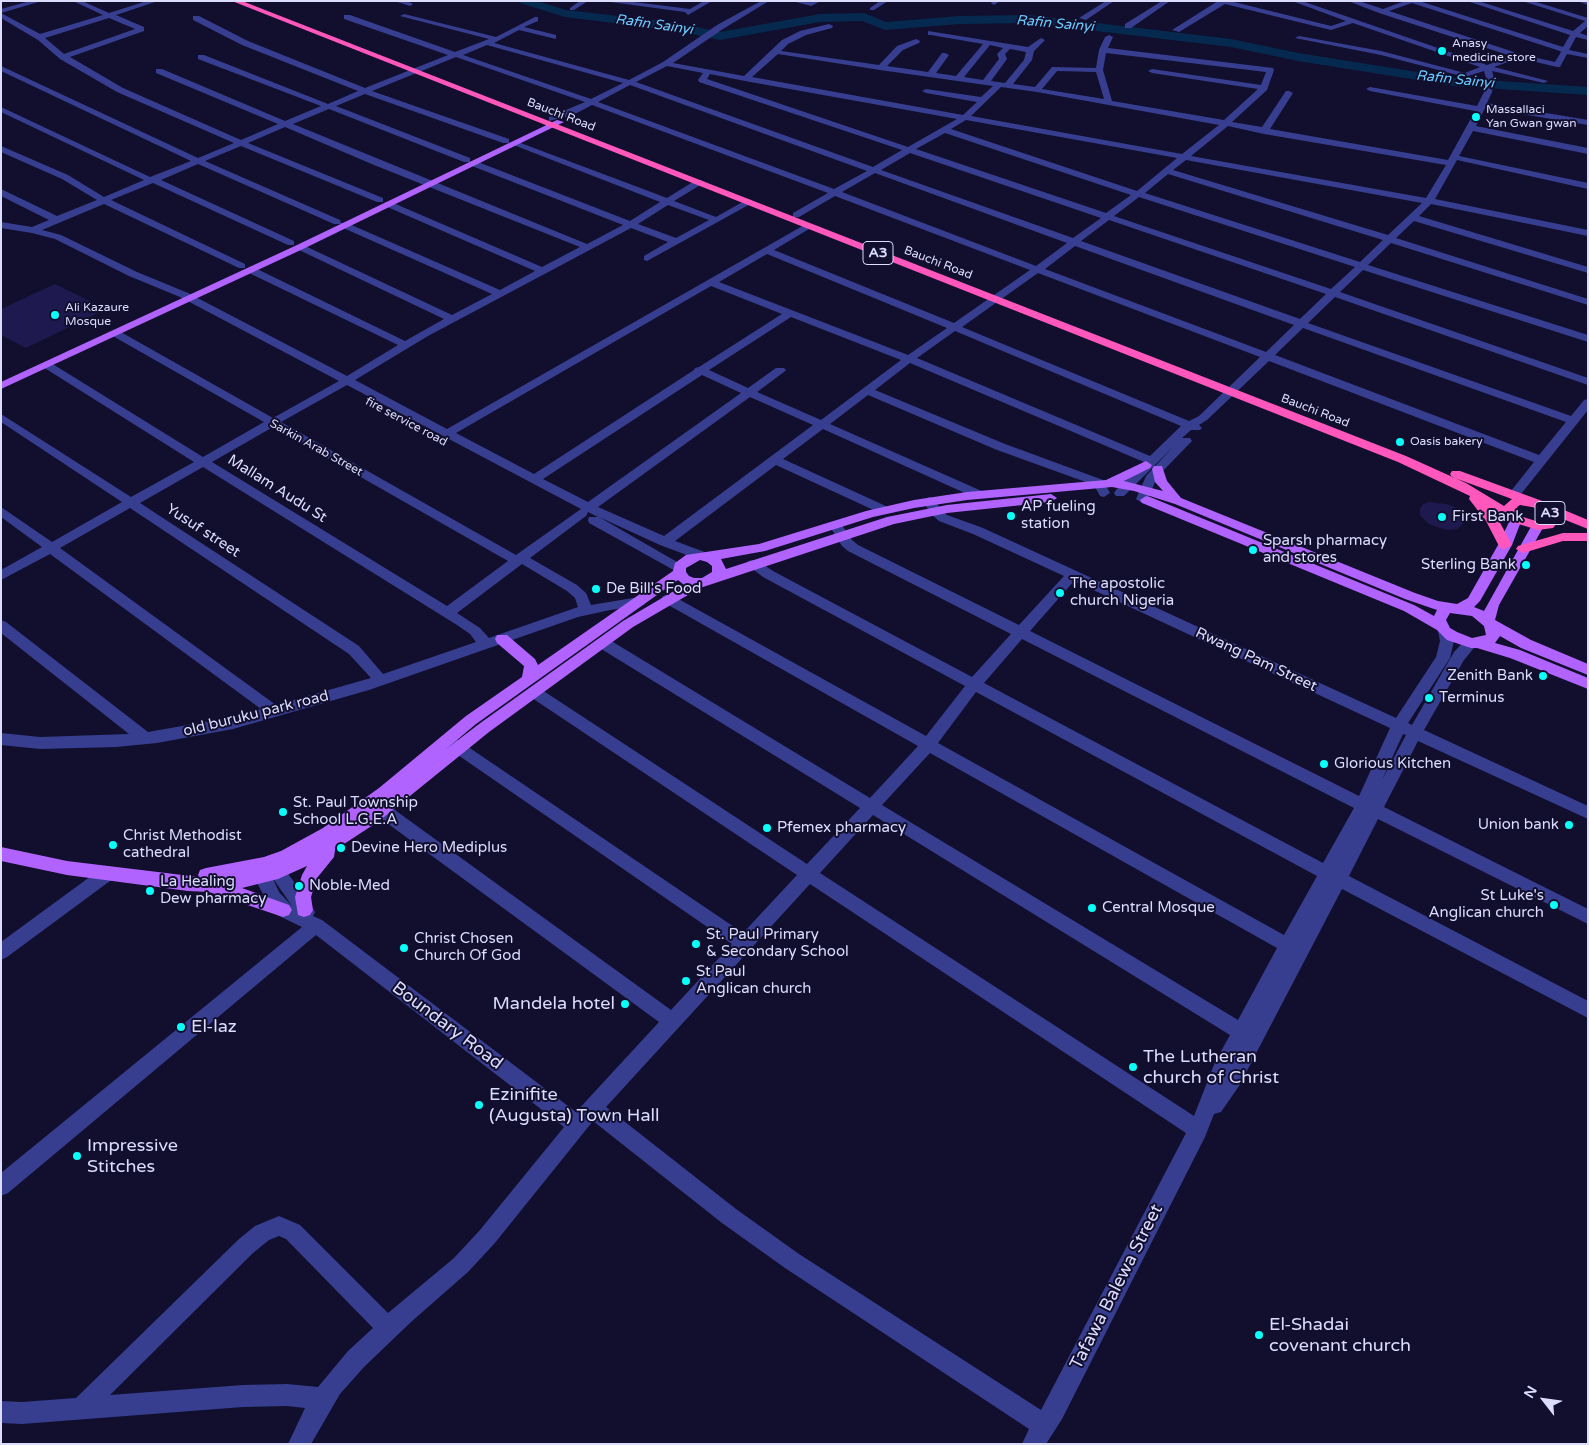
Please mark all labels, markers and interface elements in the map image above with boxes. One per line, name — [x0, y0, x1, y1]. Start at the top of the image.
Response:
water label: Rafin Sainyi — [614, 11, 694, 39]
water label: Rafin Sainyi — [1015, 12, 1095, 36]
place label: Anasy medicine store — [1452, 37, 1536, 65]
marker: Anasy medicine store — [1436, 45, 1448, 57]
water label: Rafin Sainyi — [1415, 68, 1495, 92]
street label: Bauchi Road — [525, 95, 597, 135]
place label: Massallaci Yan Gwan gwan — [1486, 103, 1577, 131]
marker: Massallaci Yan Gwan gwan — [1470, 111, 1482, 123]
road number: A3 — [863, 242, 893, 264]
street label: Bauchi Road — [902, 243, 974, 283]
place label: Ali Kazaure Mosque — [65, 301, 129, 329]
marker: Ali Kazaure Mosque — [49, 309, 61, 321]
street label: Bauchi Road — [1279, 391, 1351, 431]
street label: fire service road — [363, 394, 449, 450]
street label: Sarkin Arab Street — [267, 417, 365, 479]
place label: Oasis bakery — [1410, 435, 1483, 449]
marker: Oasis bakery — [1394, 436, 1406, 448]
street label: Mallam Audu St — [224, 451, 330, 527]
place label: AP fueling station — [1021, 498, 1096, 533]
street label: Yusuf street — [163, 500, 243, 562]
road number: A3 — [1535, 502, 1565, 524]
place label: First Bank — [1452, 508, 1523, 526]
marker: AP fueling station — [1005, 510, 1017, 522]
marker: First Bank — [1436, 511, 1448, 523]
place label: Sparsh pharmacy and stores — [1263, 532, 1387, 567]
marker: Sparsh pharmacy and stores — [1247, 544, 1259, 556]
place label: Sterling Bank — [1421, 556, 1516, 574]
marker: Sterling Bank — [1520, 559, 1532, 571]
place label: The apostolic church Nigeria — [1070, 575, 1174, 610]
place label: De Bill's Food — [606, 580, 702, 598]
marker: De Bill's Food — [590, 583, 602, 595]
marker: The apostolic church Nigeria — [1054, 587, 1066, 599]
street label: Rwang Pam Street — [1192, 624, 1320, 696]
place label: Zenith Bank — [1447, 667, 1533, 685]
marker: Zenith Bank — [1537, 670, 1549, 682]
street label: old buruku park road — [181, 687, 331, 741]
place label: Terminus — [1439, 689, 1504, 707]
marker: Terminus — [1423, 692, 1435, 704]
place label: Glorious Kitchen — [1334, 755, 1451, 773]
marker: Glorious Kitchen — [1318, 758, 1330, 770]
place label: St. Paul Township School L.G.E.A — [293, 794, 418, 829]
marker: St. Paul Township School L.G.E.A — [277, 806, 289, 818]
place label: Union bank — [1478, 816, 1559, 834]
place label: Pfemex pharmacy — [777, 819, 906, 837]
marker: Union bank — [1563, 819, 1575, 831]
marker: Pfemex pharmacy — [761, 822, 773, 834]
place label: Christ Methodist cathedral — [123, 827, 242, 862]
marker: Christ Methodist cathedral — [107, 839, 119, 851]
place label: Devine Hero Mediplus — [351, 839, 507, 857]
marker: Devine Hero Mediplus — [335, 842, 347, 854]
place label: La Healing Dew pharmacy — [160, 873, 266, 908]
place label: Noble-Med — [309, 877, 390, 895]
marker: Noble-Med — [293, 880, 305, 892]
marker: La Healing Dew pharmacy — [144, 885, 156, 897]
place label: St Luke's Anglican church — [1429, 887, 1544, 922]
place label: Central Mosque — [1102, 899, 1215, 917]
marker: St Luke's Anglican church — [1548, 899, 1560, 911]
marker: Central Mosque — [1086, 902, 1098, 914]
place label: St. Paul Primary & Secondary School — [706, 926, 849, 961]
place label: Christ Chosen Church Of God — [414, 930, 521, 965]
marker: St. Paul Primary & Secondary School — [690, 938, 702, 950]
marker: Christ Chosen Church Of God — [398, 942, 410, 954]
place label: St Paul Anglican church — [696, 963, 811, 998]
marker: St Paul Anglican church — [680, 975, 692, 987]
street label: Boundary Road — [387, 977, 507, 1075]
place label: Mandela hotel — [492, 993, 615, 1015]
marker: Mandela hotel — [619, 998, 631, 1010]
place label: El-laz — [191, 1016, 237, 1038]
marker: El-laz — [175, 1021, 187, 1033]
place label: The Lutheran church of Christ — [1143, 1046, 1279, 1088]
marker: The Lutheran church of Christ — [1127, 1061, 1139, 1073]
place label: Ezinifite (Augusta) Town Hall — [489, 1084, 660, 1126]
marker: Ezinifite (Augusta) Town Hall — [473, 1099, 485, 1111]
place label: Impressive Stitches — [87, 1135, 178, 1178]
marker: Impressive Stitches — [71, 1150, 83, 1162]
street label: Tafawa Balewa Street — [1066, 1201, 1168, 1373]
place label: El-Shadai covenant church — [1269, 1314, 1411, 1356]
marker: El-Shadai covenant church — [1253, 1329, 1265, 1341]
north arrow — [1519, 1375, 1569, 1425]
text: N — [1520, 1383, 1541, 1401]

